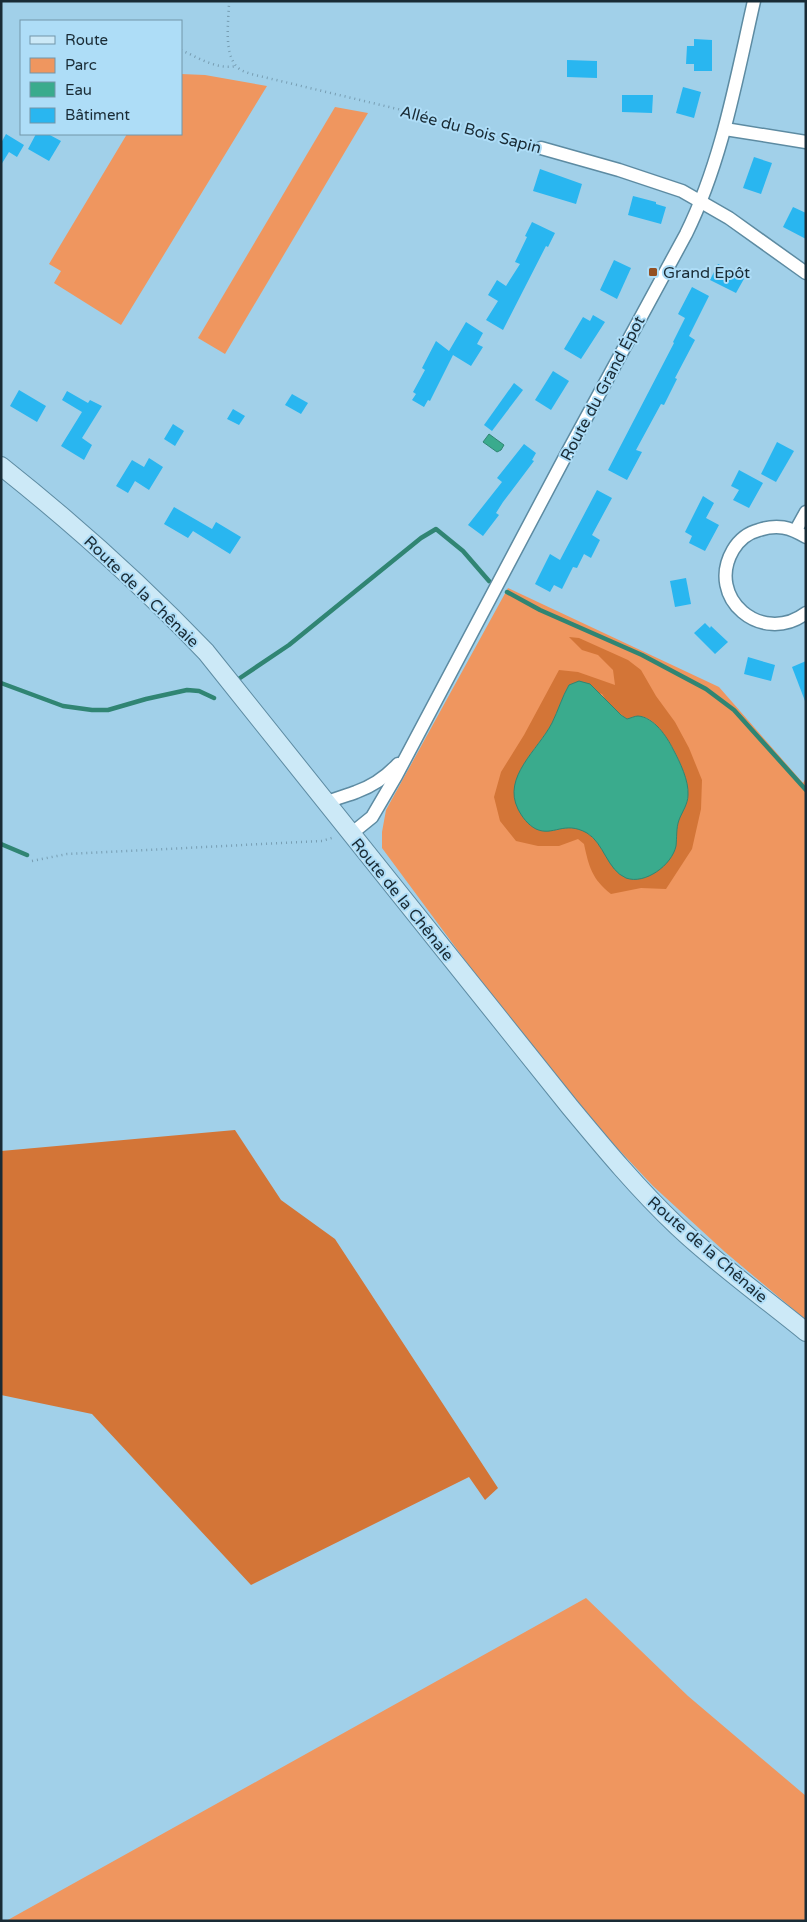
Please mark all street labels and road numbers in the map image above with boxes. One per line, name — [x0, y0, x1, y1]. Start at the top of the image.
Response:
street label: Allée du Bois Sapin — [398, 102, 544, 158]
street label: Route du Grand Épot — [556, 313, 650, 464]
street label: Route de la Chênaie — [80, 532, 203, 652]
street label: Route de la Chênaie — [347, 834, 458, 965]
street label: Route de la Chênaie — [643, 1192, 771, 1307]

